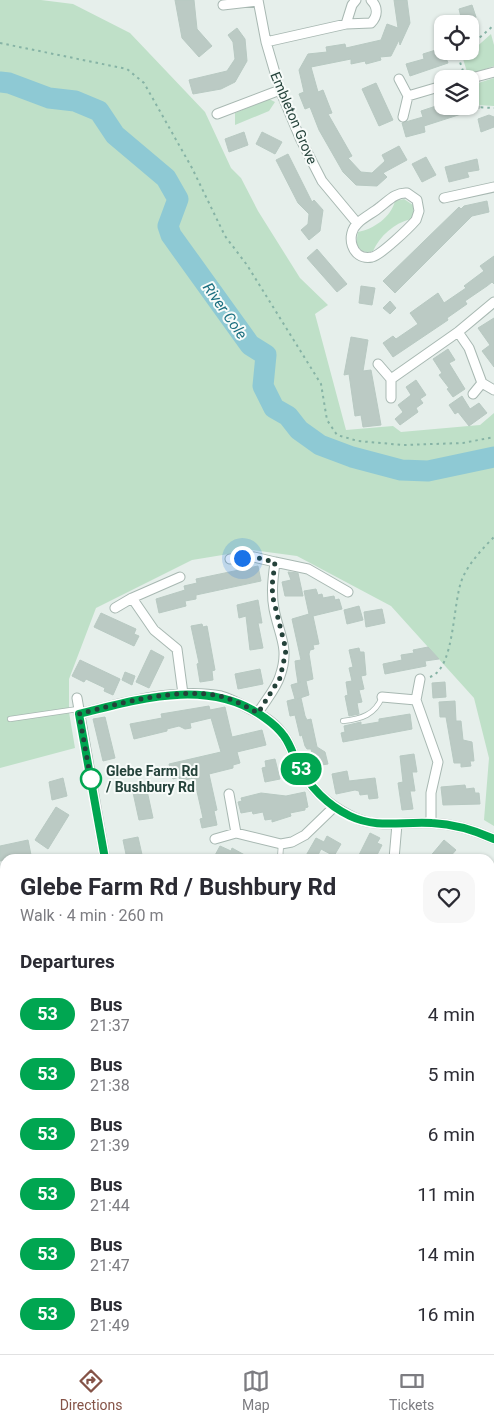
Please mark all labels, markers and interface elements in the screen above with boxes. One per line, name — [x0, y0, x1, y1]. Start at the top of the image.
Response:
map controls — [434, 15, 479, 115]
button: locate — [434, 15, 479, 60]
street label: Embleton Grove — [267, 69, 321, 167]
button: layers — [434, 70, 479, 115]
water label: River Cole — [199, 279, 251, 343]
your location — [230, 546, 255, 571]
line badge: 53 — [278, 753, 324, 785]
text: 53 — [291, 758, 311, 779]
place label: Glebe Farm Rd / Bushbury Rd — [105, 763, 198, 795]
marker: Glebe Farm Rd / Bushbury Rd — [80, 768, 102, 790]
button: heart — [423, 871, 475, 923]
text: Glebe Farm Rd / Bushbury Rd — [20, 873, 336, 901]
text: Walk · 4 min · 260 m — [20, 906, 164, 925]
text: Departures — [20, 950, 115, 973]
text: Bus — [90, 993, 123, 1016]
text: 53 — [37, 1003, 58, 1024]
text: 4 min — [428, 1003, 475, 1026]
text: 21:37 — [90, 1016, 130, 1035]
text: Bus — [90, 1053, 123, 1076]
text: 53 — [37, 1063, 58, 1084]
text: 5 min — [428, 1063, 475, 1086]
text: 21:38 — [90, 1076, 130, 1095]
text: Bus — [90, 1113, 123, 1136]
text: 53 — [37, 1123, 58, 1144]
text: 6 min — [428, 1123, 475, 1146]
text: 21:39 — [90, 1136, 130, 1155]
text: Bus — [90, 1173, 123, 1196]
text: 53 — [37, 1183, 58, 1204]
text: 11 min — [417, 1183, 475, 1206]
text: 21:44 — [90, 1196, 130, 1215]
text: Bus — [90, 1233, 123, 1256]
text: 53 — [37, 1243, 58, 1264]
text: 14 min — [417, 1243, 475, 1266]
text: 21:47 — [90, 1256, 130, 1275]
text: Bus — [90, 1293, 123, 1316]
text: 53 — [37, 1303, 58, 1324]
text: 16 min — [417, 1303, 475, 1326]
text: 21:49 — [90, 1316, 130, 1335]
tab: Directions — [60, 1367, 123, 1413]
tab: Map — [242, 1367, 270, 1413]
tab: Tickets — [389, 1367, 434, 1413]

